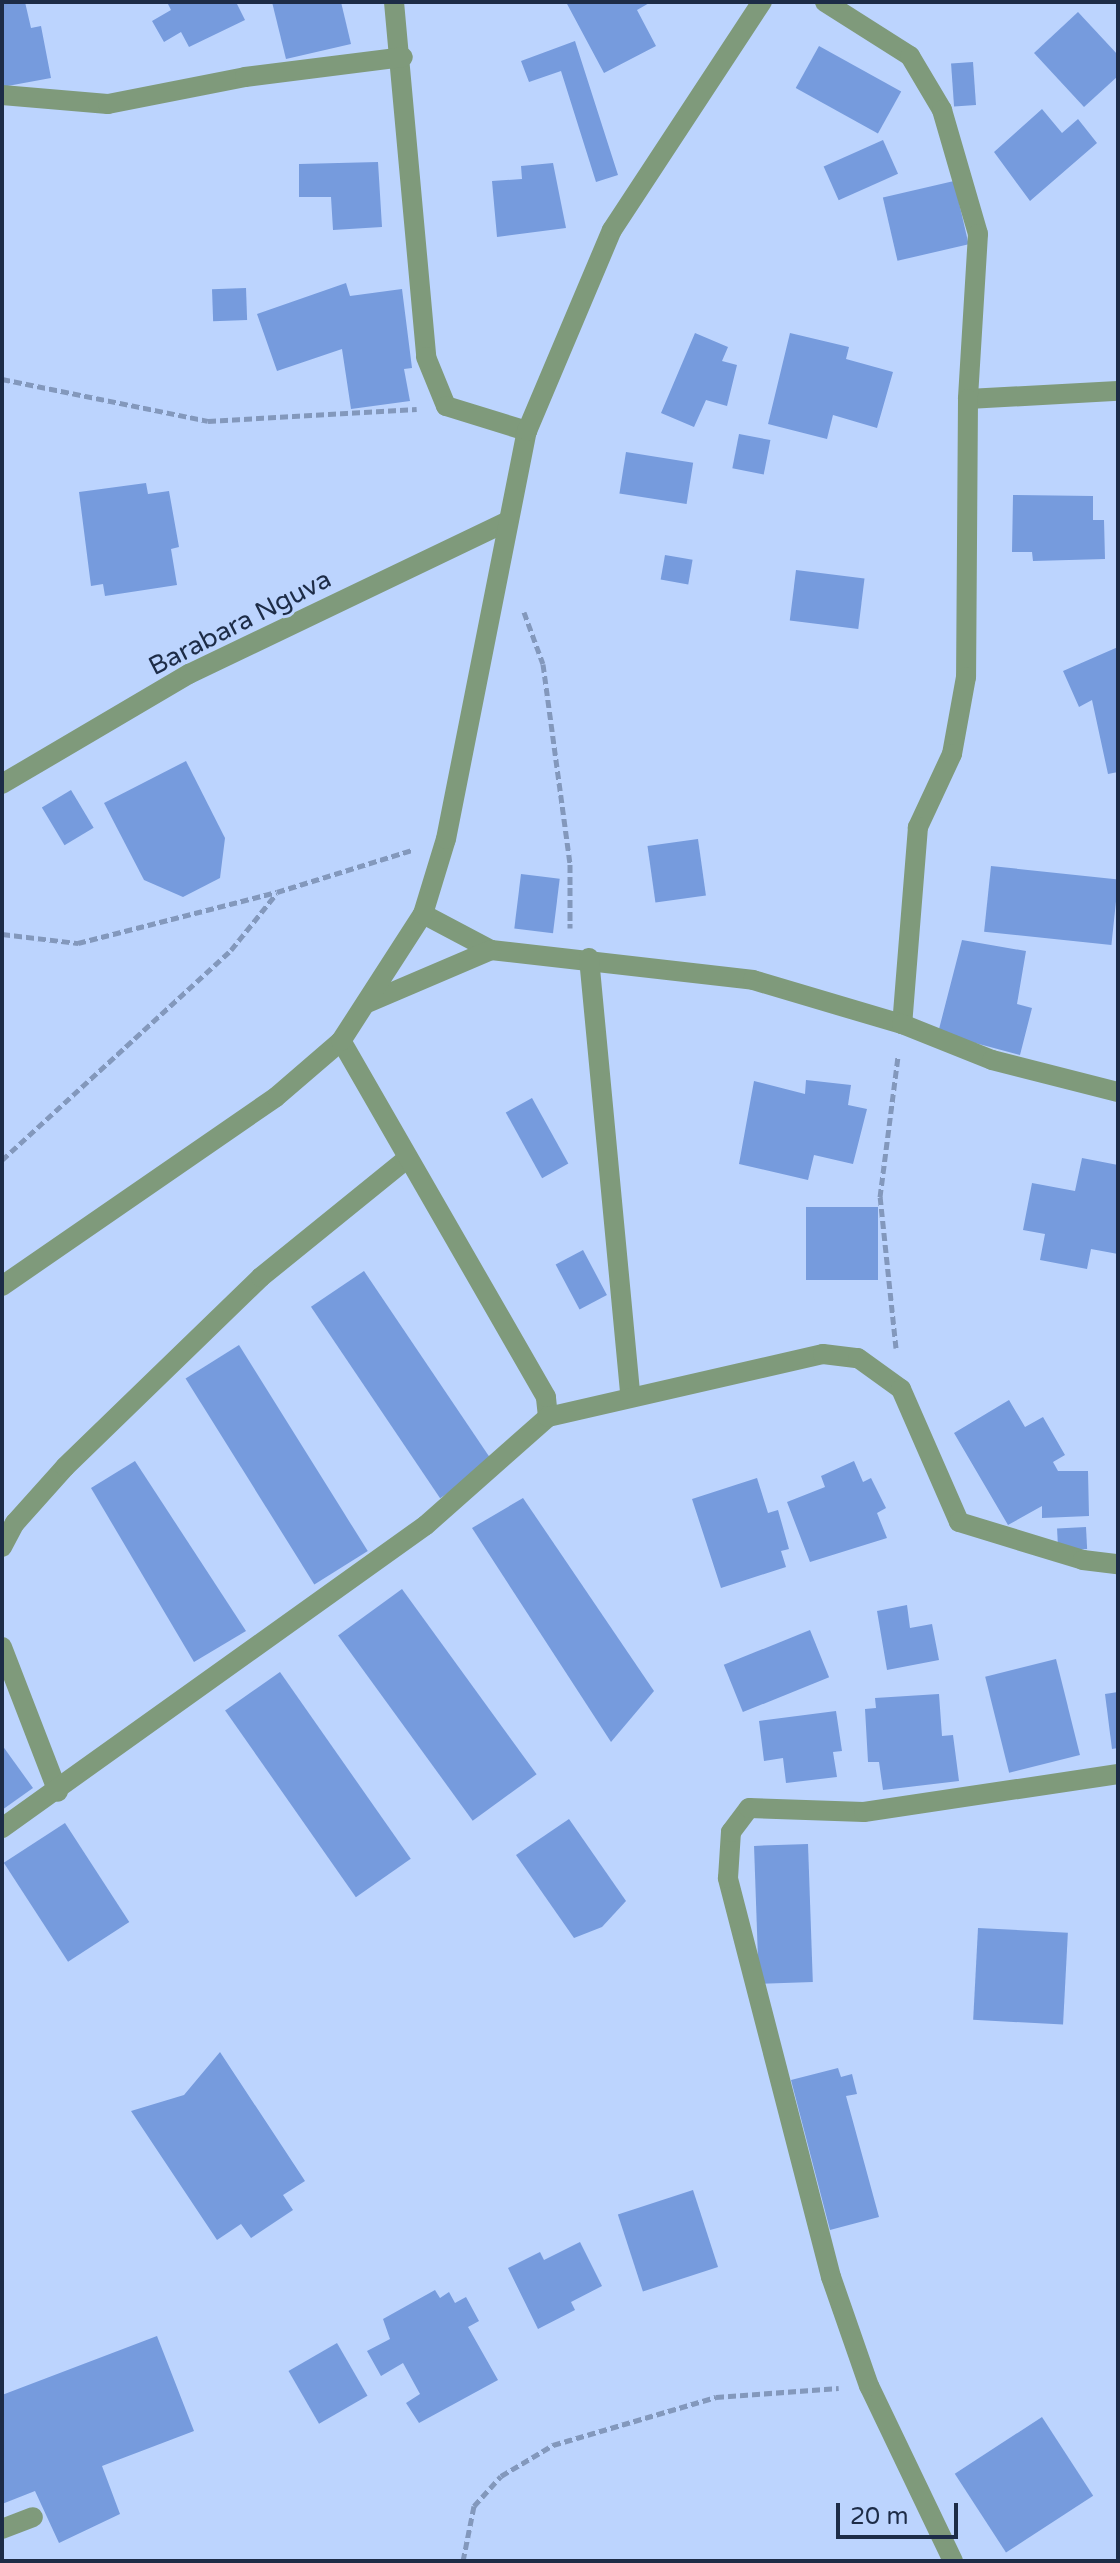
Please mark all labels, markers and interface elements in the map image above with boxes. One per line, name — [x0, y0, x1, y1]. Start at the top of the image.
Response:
street label: Barabara Nguva — [144, 564, 336, 682]
scale bar — [840, 2487, 962, 2537]
text: 20 m — [850, 2502, 908, 2531]

